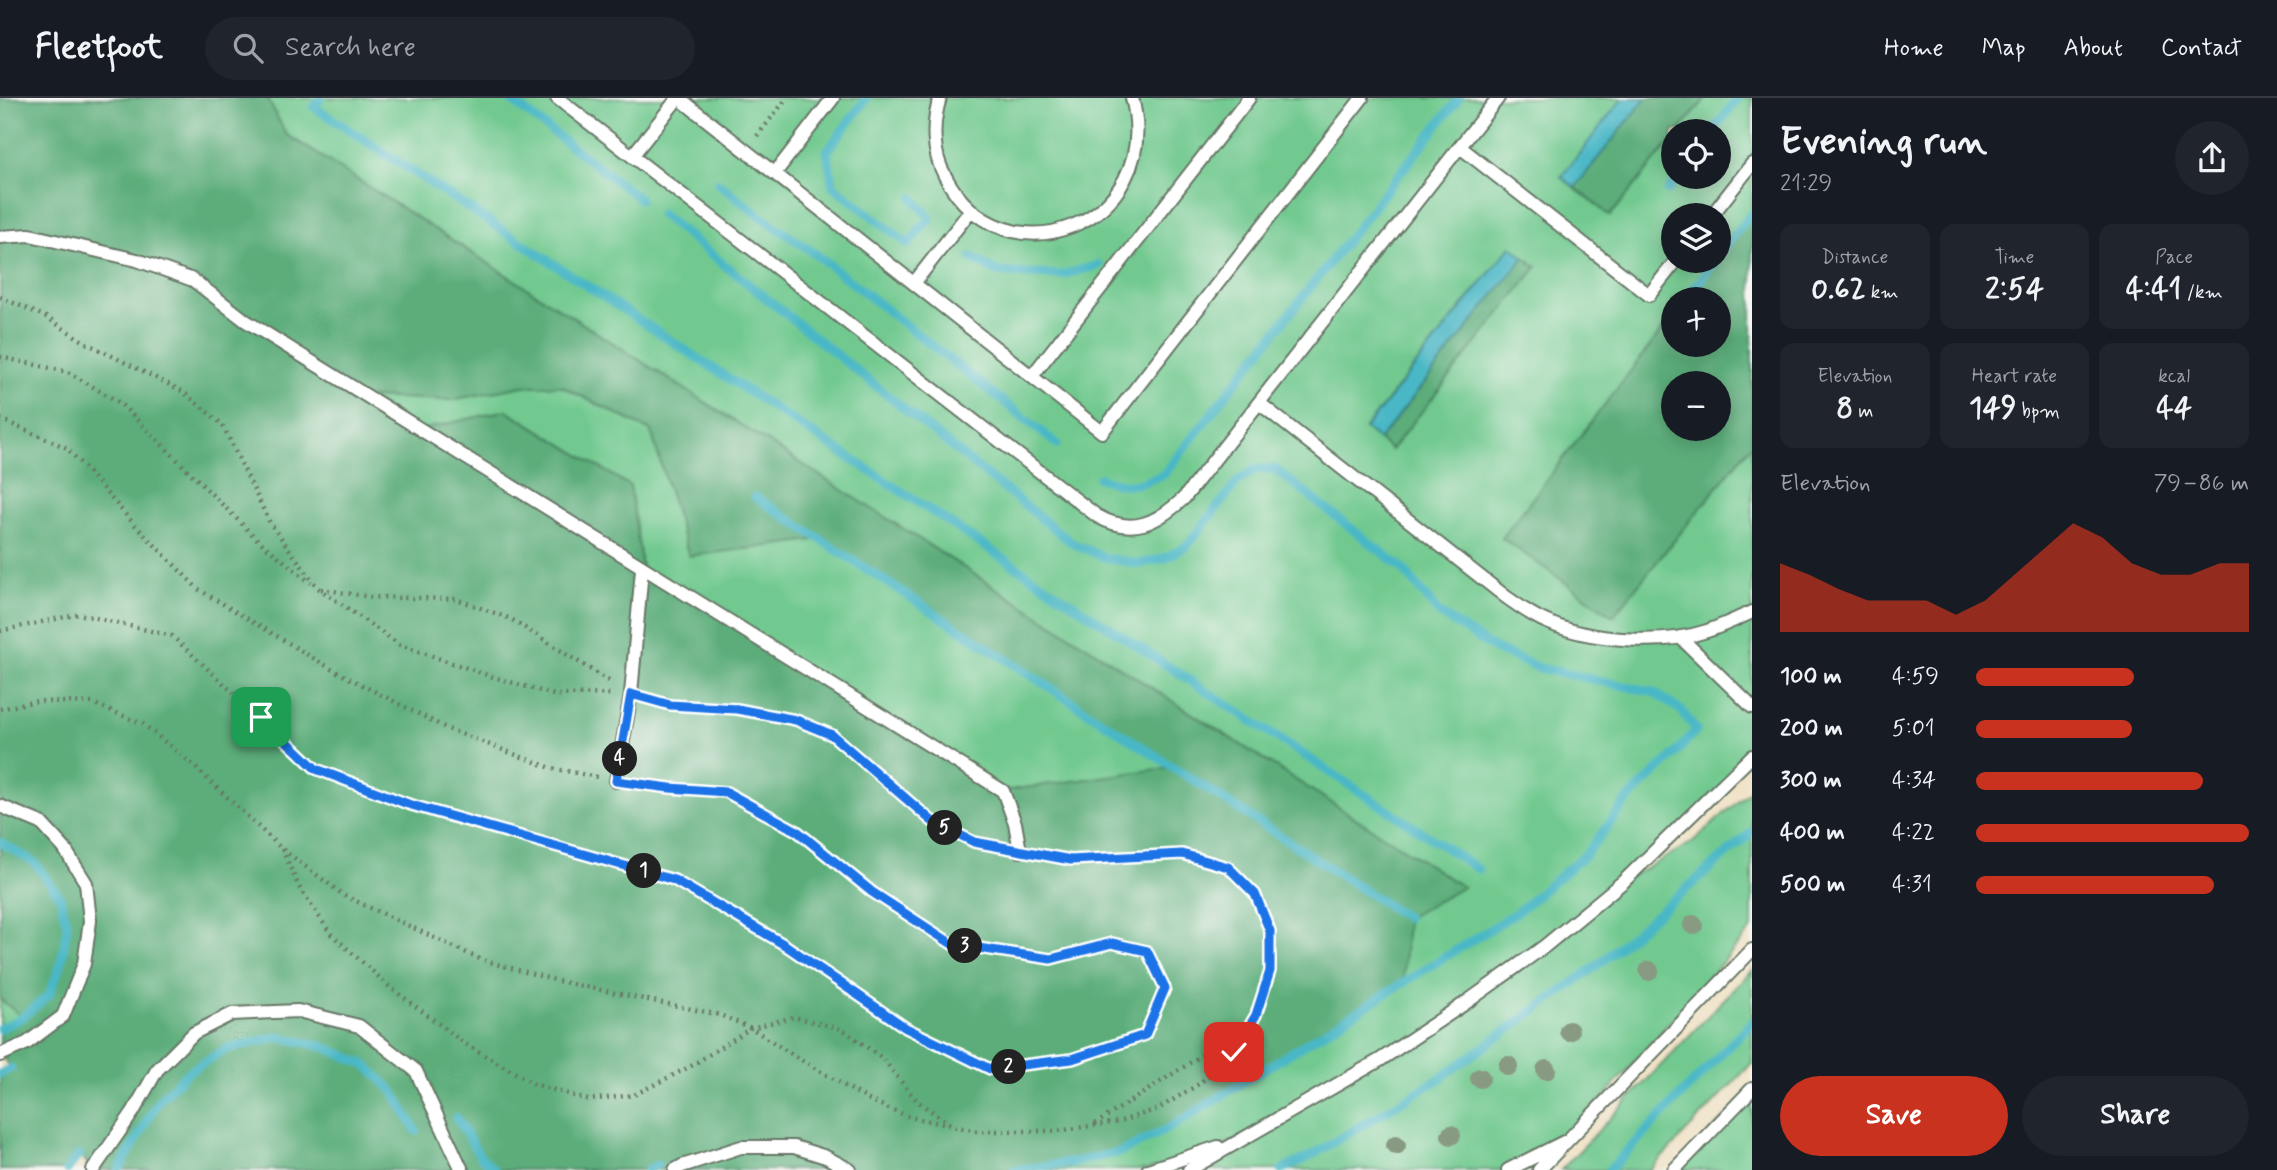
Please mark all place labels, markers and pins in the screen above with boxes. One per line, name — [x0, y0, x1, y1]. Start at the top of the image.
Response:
pin — [231, 687, 291, 747]
pin: 4 — [602, 742, 638, 776]
pin: 5 — [928, 810, 962, 846]
pin: 1 — [626, 854, 662, 888]
pin: 3 — [948, 928, 982, 964]
pin — [1204, 1022, 1264, 1082]
pin: 2 — [992, 1049, 1026, 1084]

